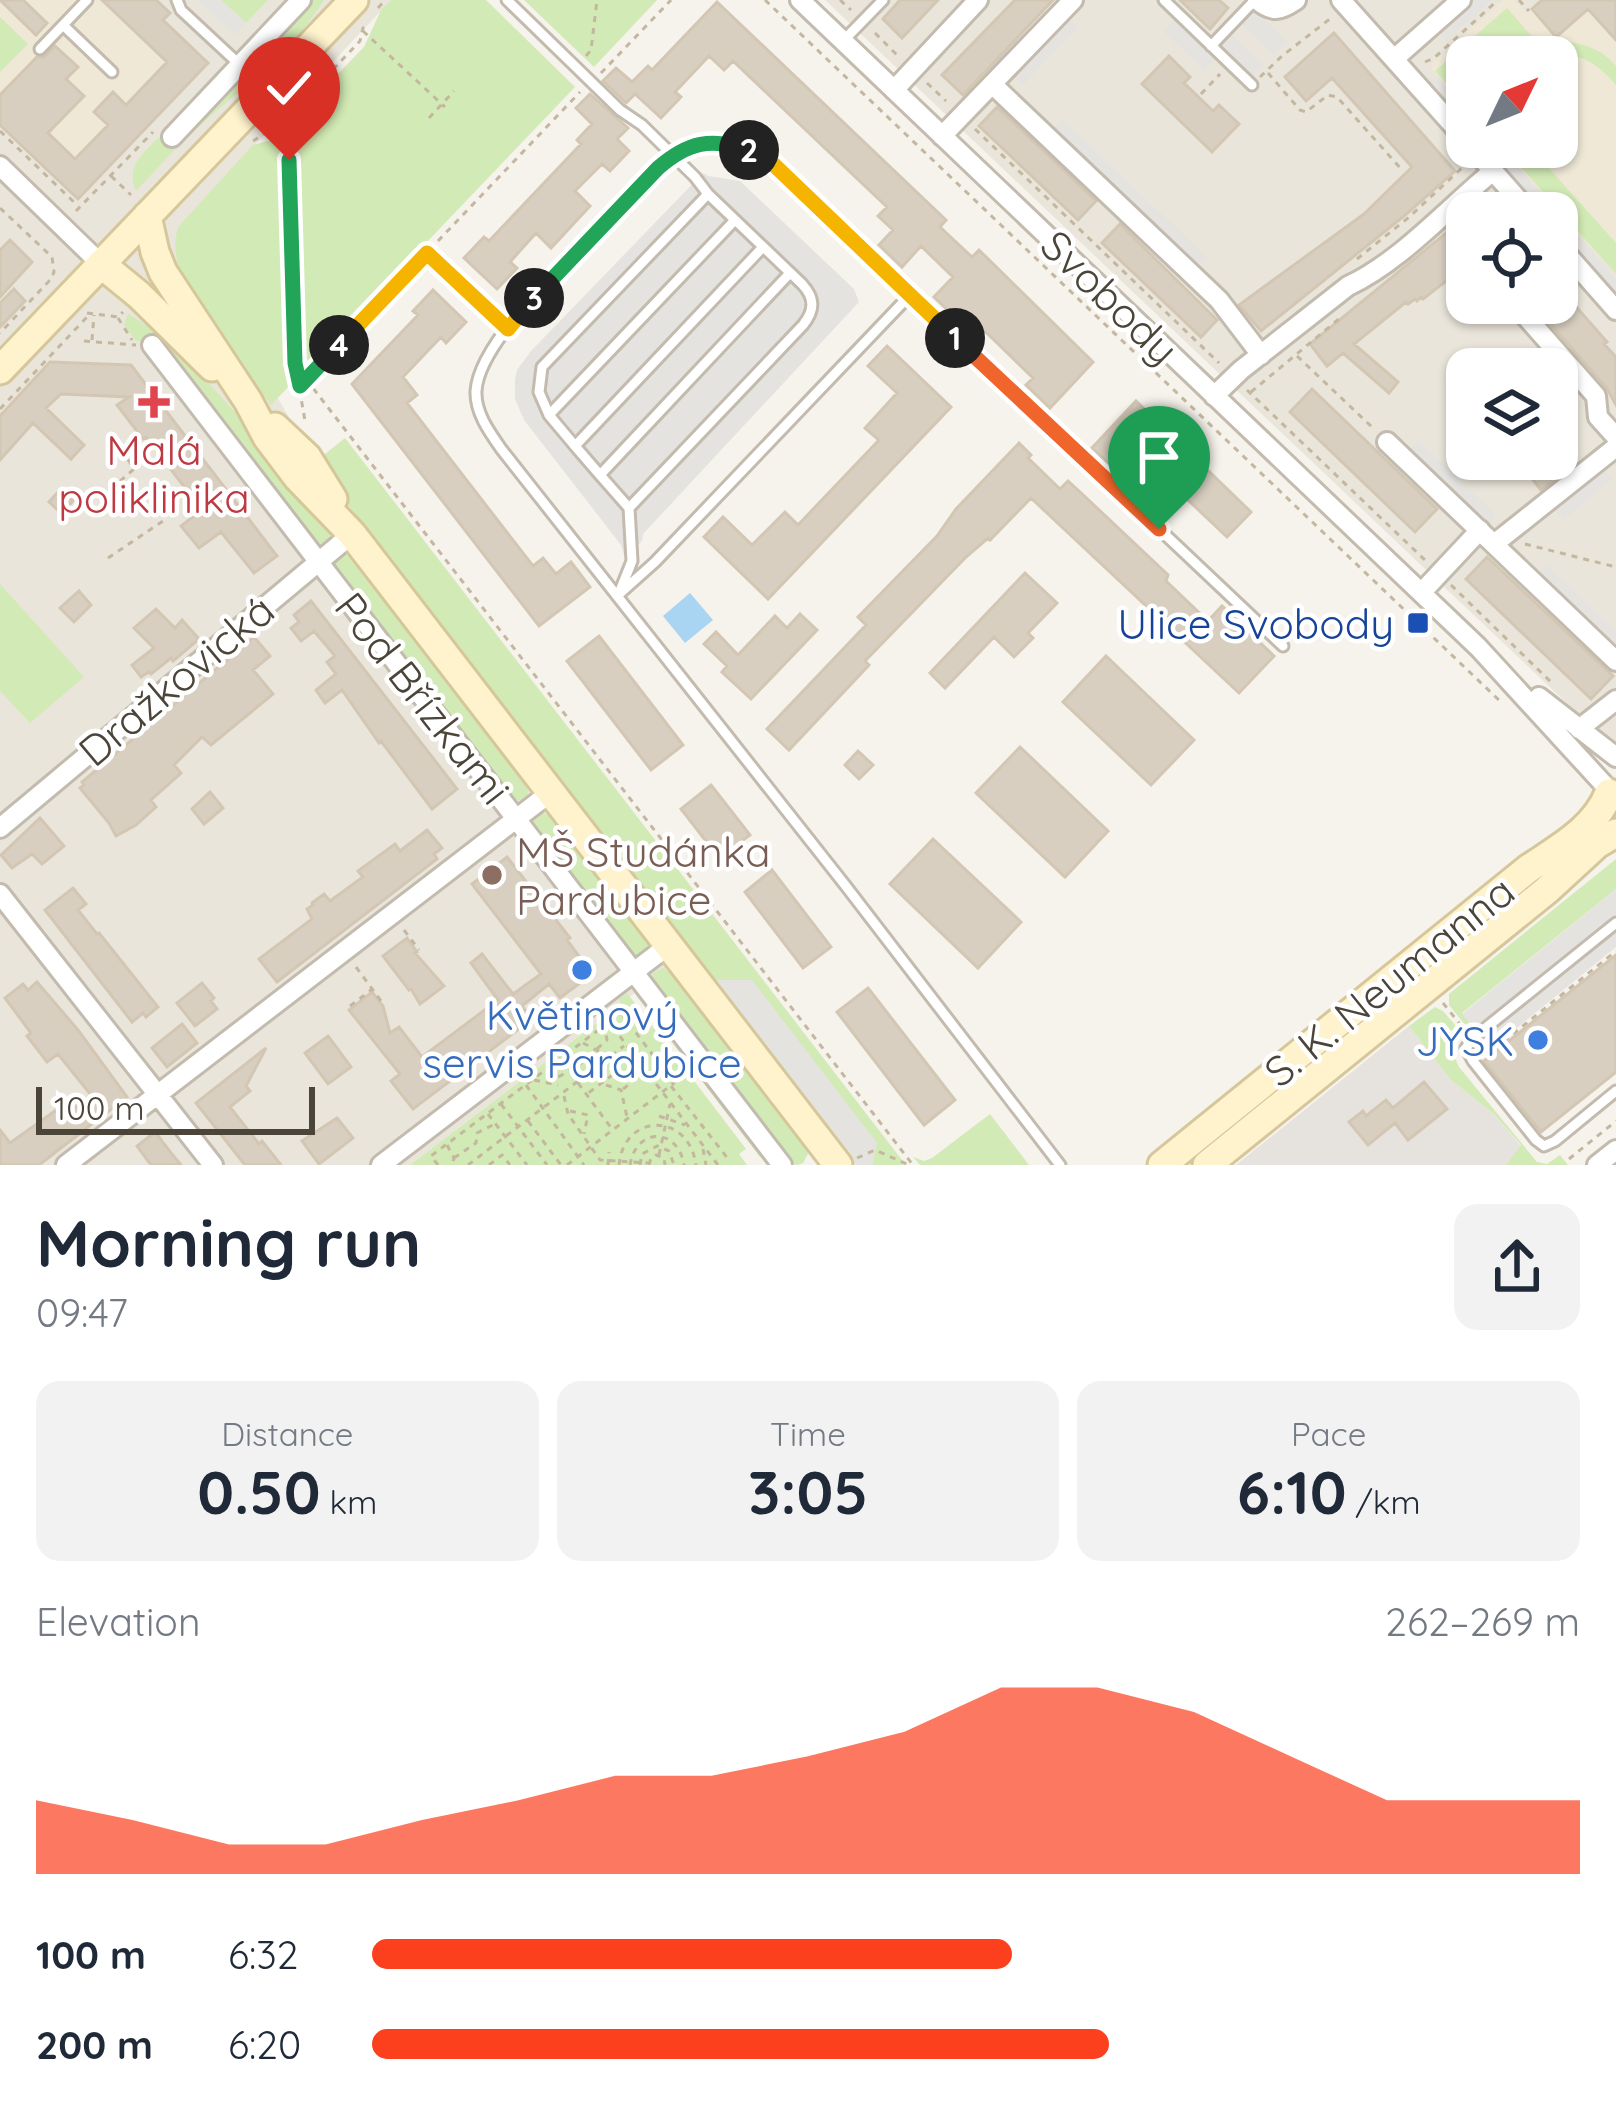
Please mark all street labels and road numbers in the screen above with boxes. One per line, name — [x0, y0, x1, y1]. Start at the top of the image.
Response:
street label: Svobody — [1030, 219, 1190, 375]
street label: Pod Břízkami — [324, 581, 522, 815]
street label: Dražkovická — [67, 583, 285, 777]
street label: S. K. Neumanna — [1253, 864, 1525, 1098]

